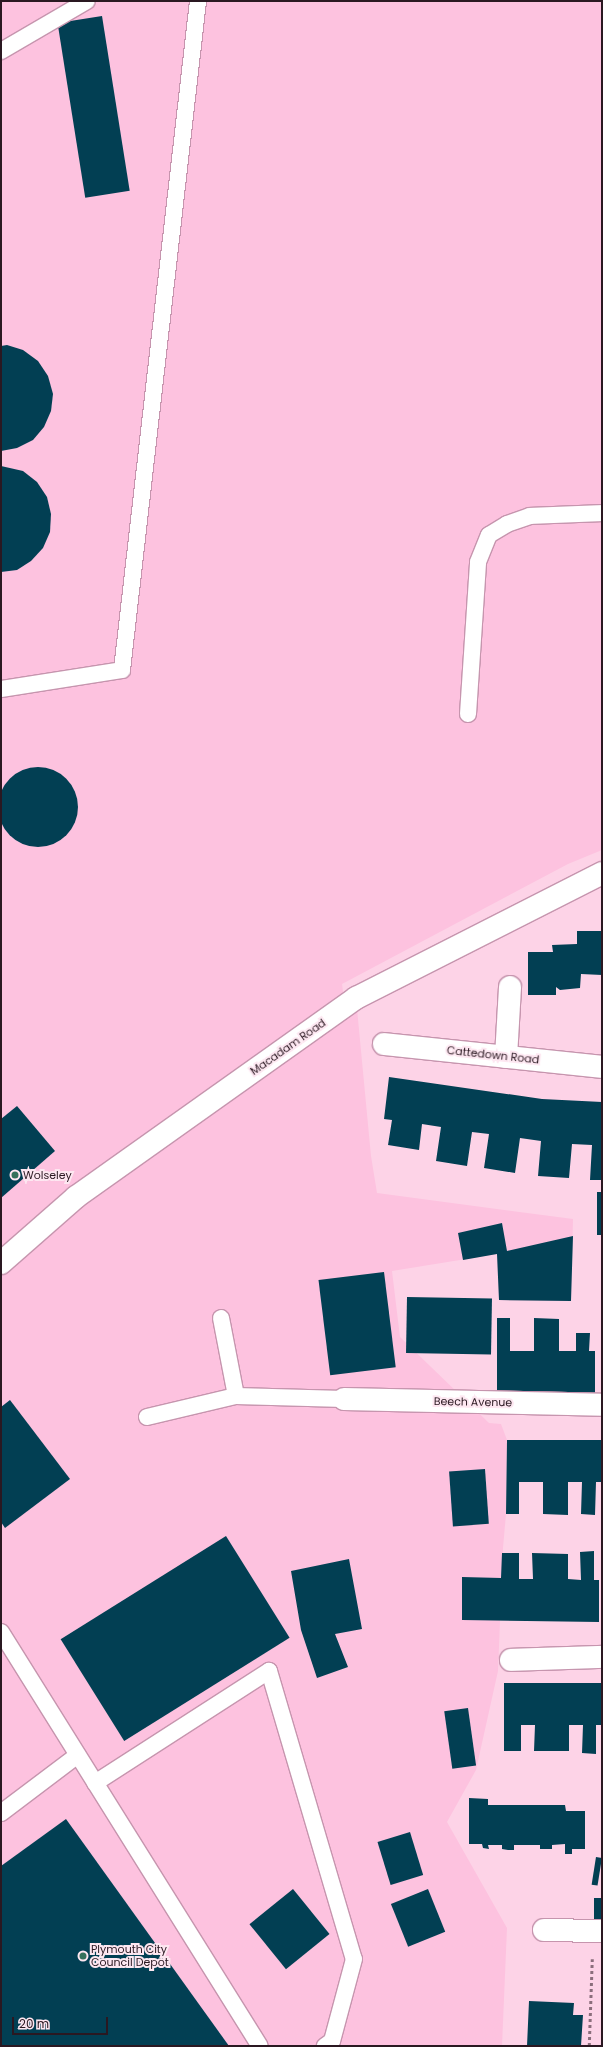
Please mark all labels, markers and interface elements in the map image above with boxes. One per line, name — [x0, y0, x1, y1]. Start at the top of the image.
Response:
street label: Macadam Road — [248, 1016, 328, 1078]
street label: Cattedown Road — [446, 1044, 540, 1066]
place label: Wolseley — [23, 1168, 72, 1182]
marker: Wolseley — [10, 1170, 20, 1180]
street label: Beech Avenue — [434, 1395, 512, 1409]
place label: Plymouth City Council Depot — [91, 1943, 169, 1969]
marker: Plymouth City Council Depot — [78, 1951, 88, 1961]
scale bar — [14, 2009, 110, 2035]
text: 20 m — [19, 2015, 49, 2032]

